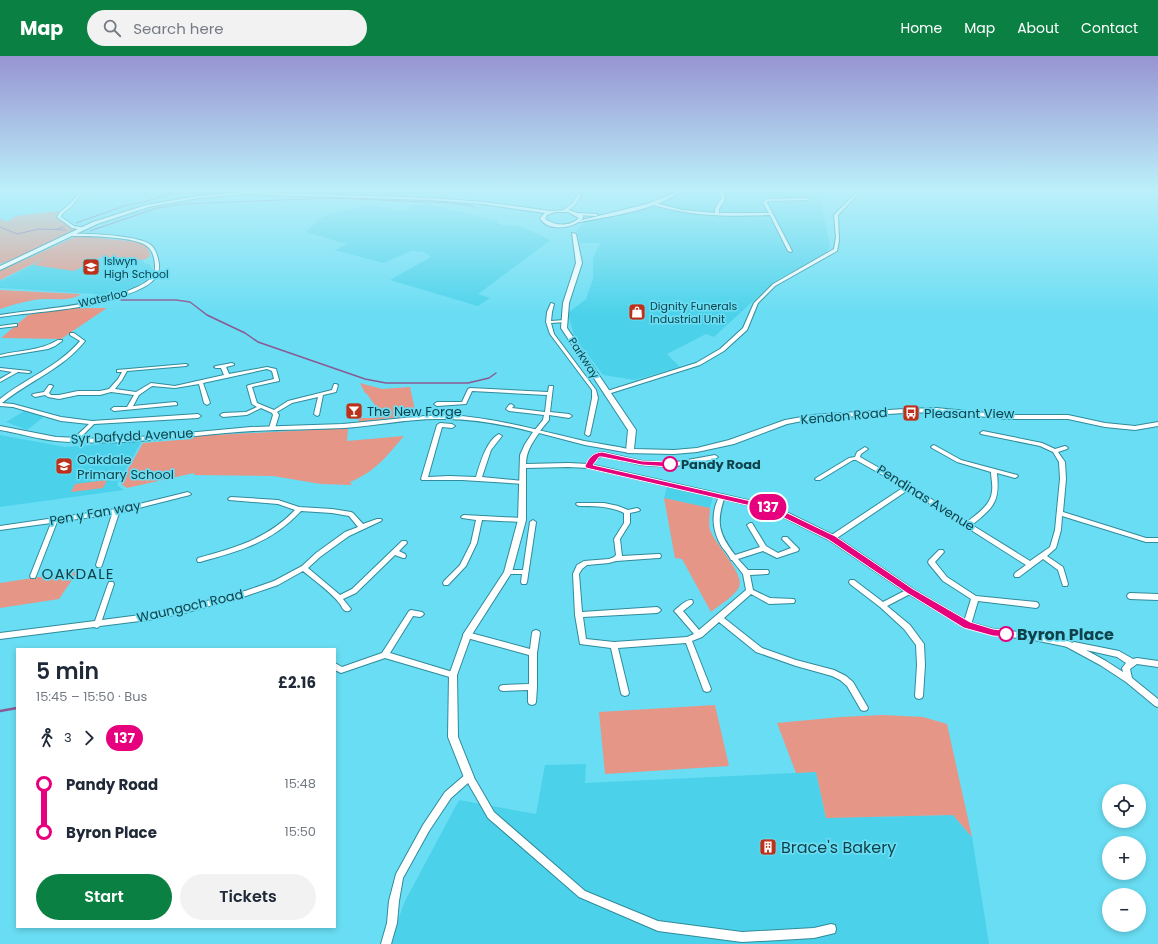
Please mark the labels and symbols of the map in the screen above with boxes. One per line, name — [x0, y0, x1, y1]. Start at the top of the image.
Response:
place label: Islwyn High School — [104, 253, 169, 282]
school or university icon: Islwyn High School — [81, 257, 101, 277]
street label: Waterloo — [77, 285, 129, 311]
place label: Dignity Funerals Industrial Unit — [650, 298, 737, 327]
shop icon: Dignity Funerals Industrial Unit — [627, 302, 647, 322]
street label: Parkway — [565, 334, 604, 382]
bar icon: The New Forge — [344, 401, 364, 421]
place label: The New Forge — [367, 402, 462, 421]
street label: Kendon Road — [800, 403, 888, 429]
bus stop icon: Pleasant View — [901, 403, 921, 423]
place label: Pleasant View — [924, 404, 1015, 423]
street label: Syr Dafydd Avenue — [70, 423, 194, 449]
place label: Oakdale Primary School — [77, 450, 174, 484]
place label: Pandy Road — [681, 455, 761, 474]
school or university icon: Oakdale Primary School — [54, 456, 74, 476]
marker: Pandy Road — [662, 456, 678, 472]
street label: Pendinas Avenue — [873, 460, 979, 536]
line badge: 137 — [745, 494, 791, 520]
street label: Pen y Fan way — [48, 496, 143, 530]
district label: OAKDALE — [42, 563, 114, 584]
street label: Waungoch Road — [135, 585, 245, 627]
place label: Byron Place — [1017, 623, 1114, 646]
marker: Byron Place — [998, 626, 1014, 642]
place label: Brace's Bakery — [781, 836, 896, 859]
building icon: Brace's Bakery — [758, 837, 778, 857]

